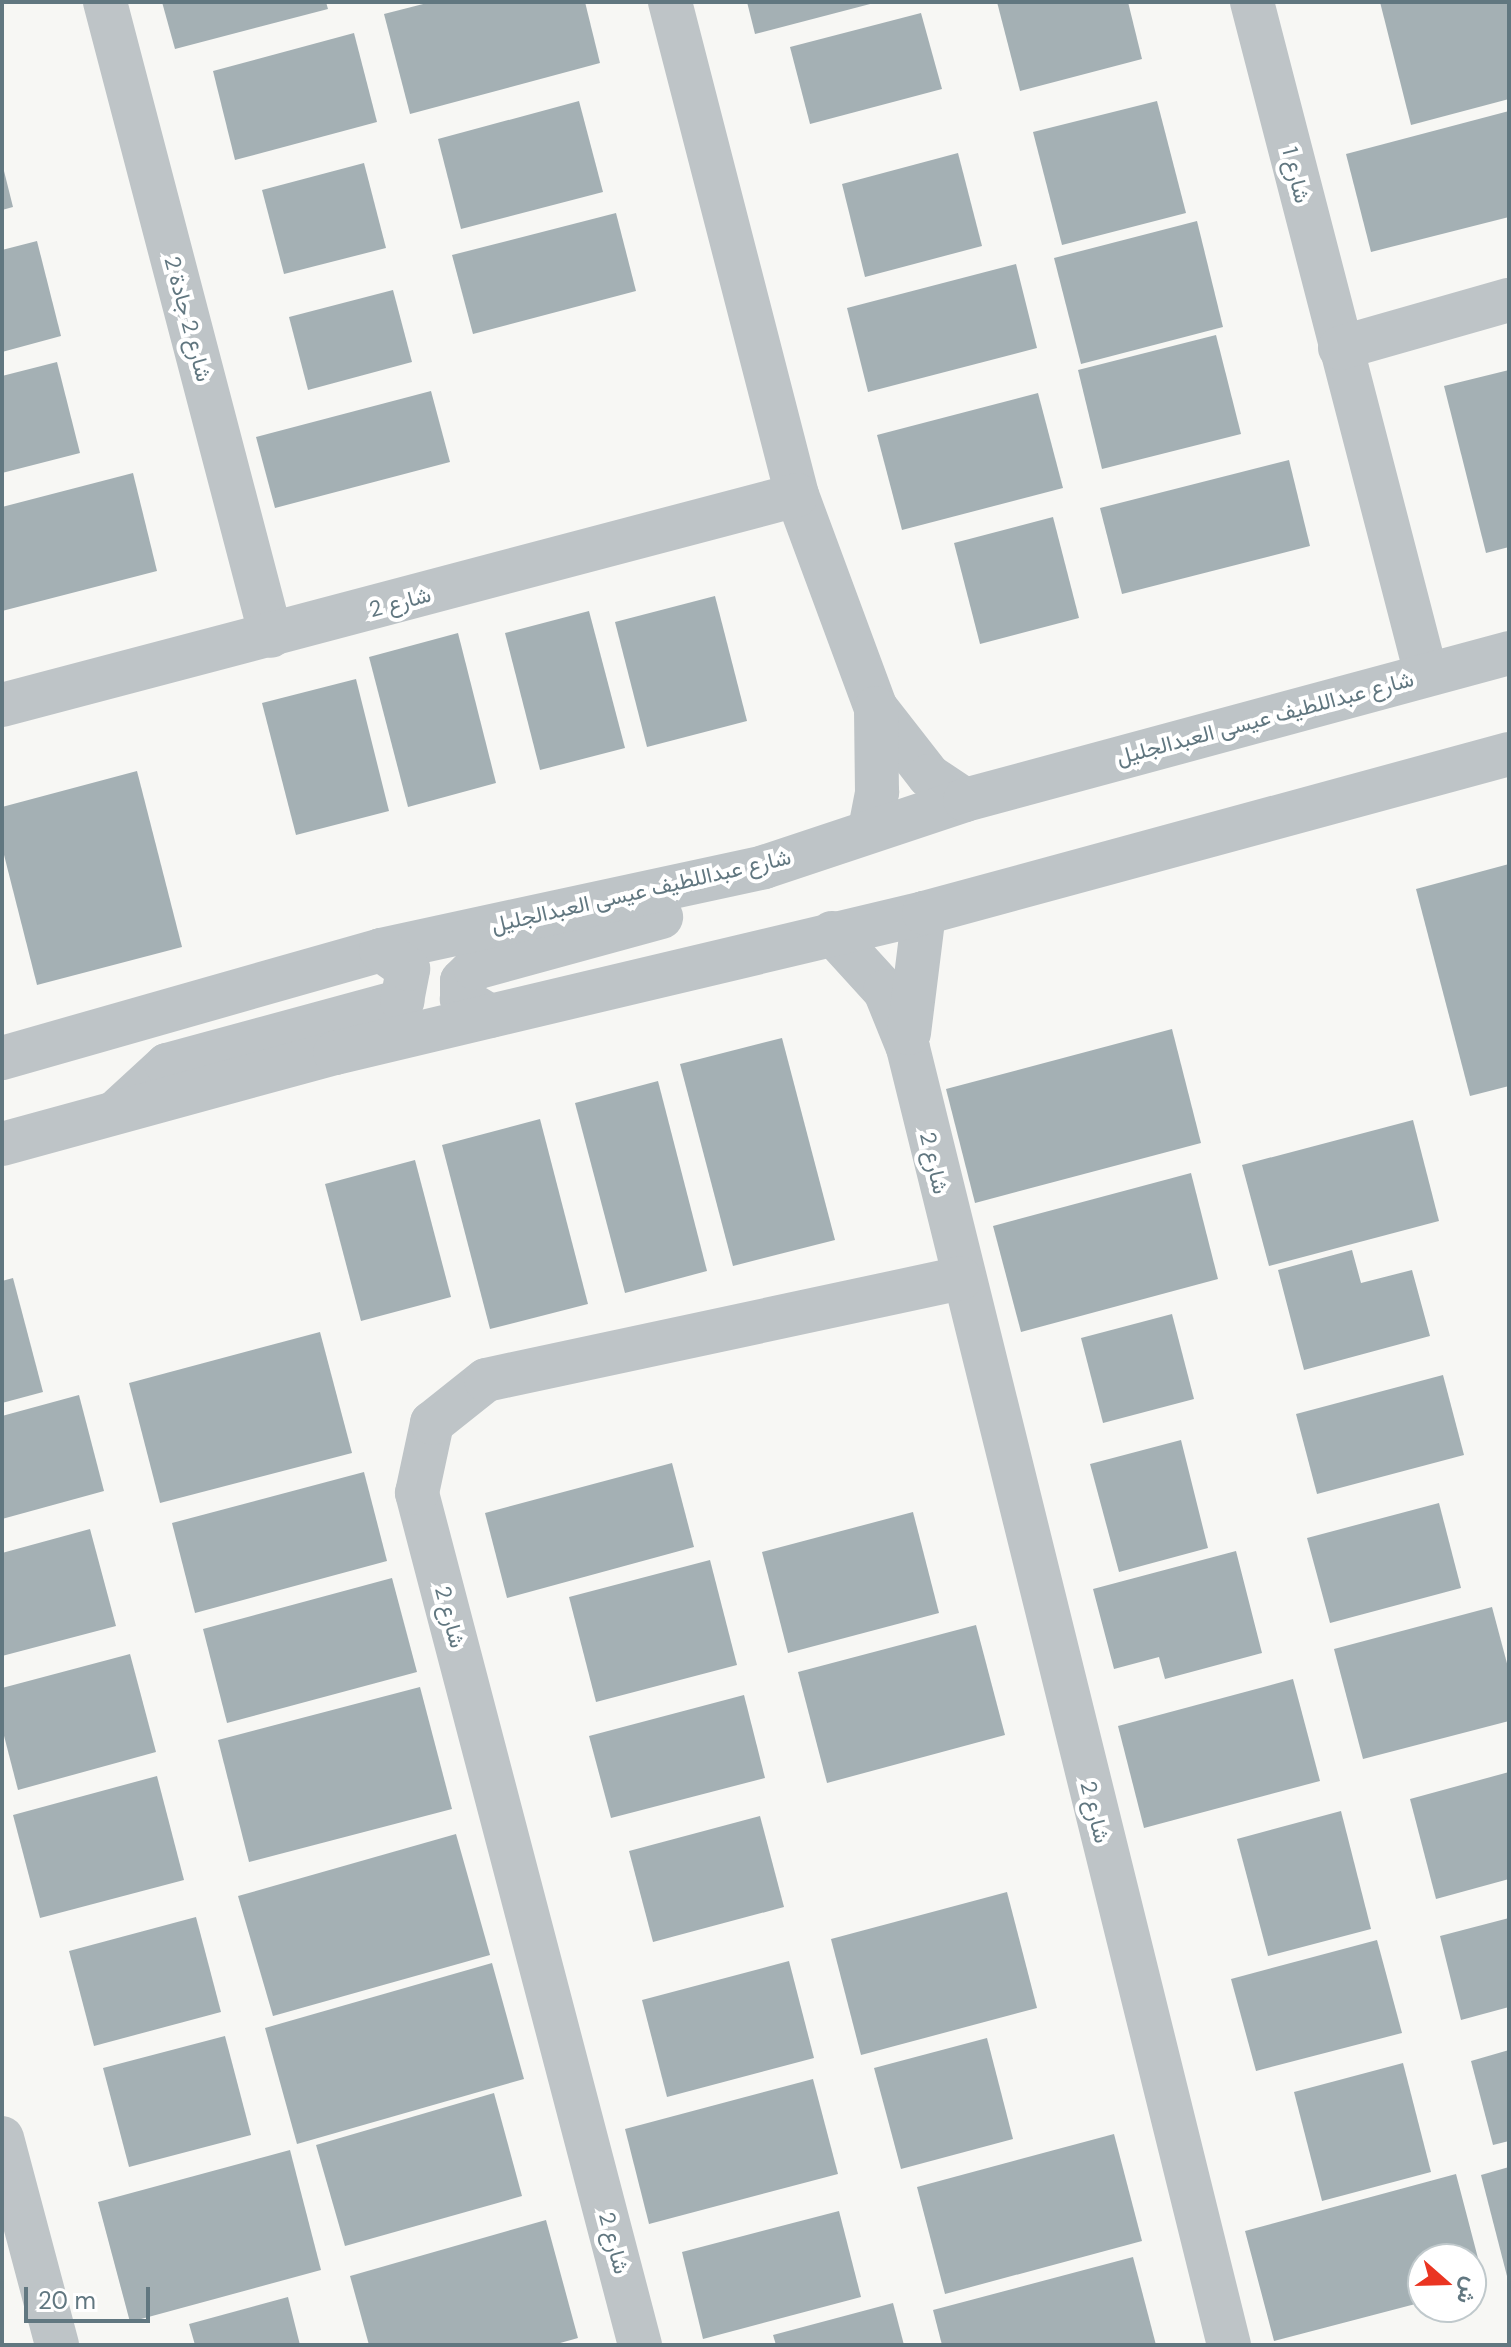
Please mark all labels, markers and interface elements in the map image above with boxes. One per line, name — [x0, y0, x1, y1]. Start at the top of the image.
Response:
street label: شارع 1 — [1276, 144, 1316, 206]
street label: شارع 2 جادة 2 — [159, 254, 217, 384]
street label: شارع 2 — [366, 581, 434, 623]
street label: شارع عبداللطيف عيسى العبدالجليل — [1113, 666, 1417, 770]
street label: شارع عبداللطيف عيسى العبدالجليل — [489, 844, 793, 938]
street label: شارع 2 — [914, 1129, 954, 1197]
street label: شارع 2 — [429, 1583, 471, 1651]
street label: شارع 2 — [1075, 1778, 1115, 1846]
street label: شارع 2 — [593, 2209, 635, 2277]
north arrow — [1407, 2243, 1487, 2323]
scale bar — [28, 2271, 154, 2321]
text: ش — [1450, 2273, 1486, 2308]
text: 20 m — [38, 2285, 96, 2316]

